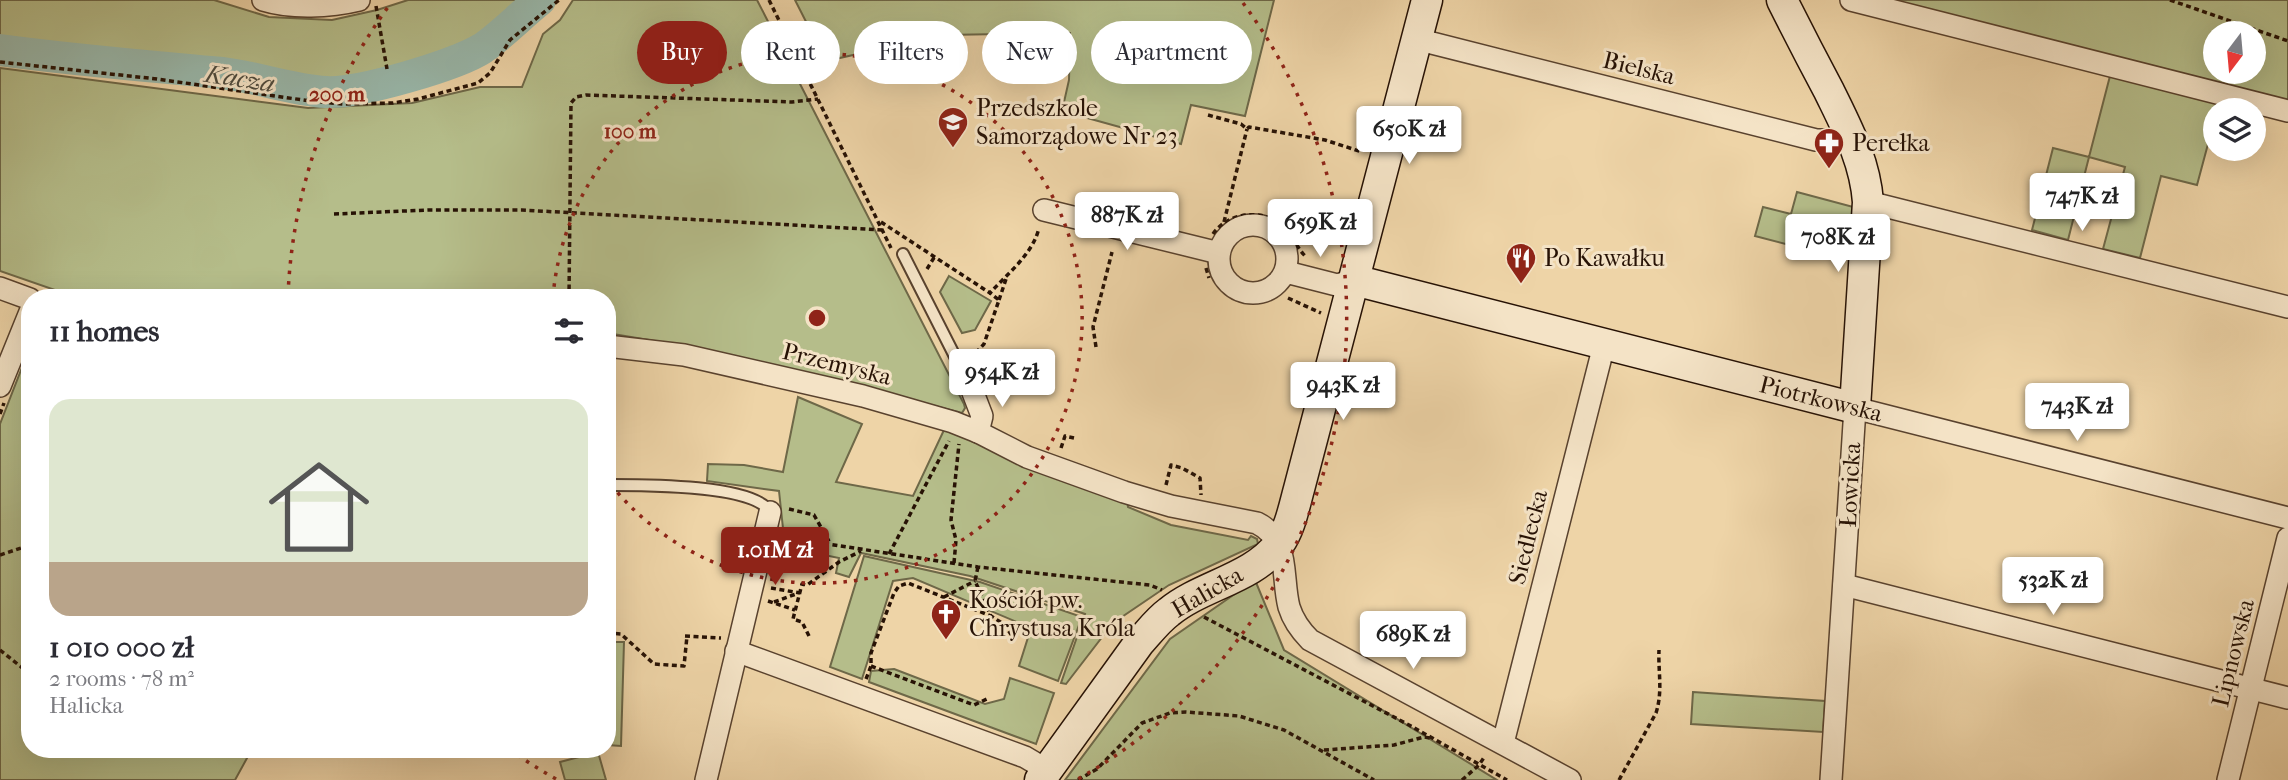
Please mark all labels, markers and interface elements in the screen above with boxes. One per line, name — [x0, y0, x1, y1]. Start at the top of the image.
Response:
chip: Buy — [637, 21, 727, 84]
chip: Rent — [741, 21, 840, 84]
chip: Filters — [854, 21, 968, 84]
chip: New — [982, 21, 1077, 84]
chip: Apartment — [1091, 21, 1252, 84]
north arrow — [2203, 21, 2266, 84]
map controls — [2203, 21, 2266, 161]
street label: Bielska — [1600, 46, 1679, 91]
water label: Kacza — [201, 57, 277, 99]
text: 200 m — [309, 82, 366, 106]
place label: Przedszkole Samorządowe Nr 23 — [976, 94, 1178, 151]
button: layers — [2203, 98, 2266, 161]
school or university icon: Przedszkole Samorządowe Nr 23 — [936, 105, 970, 149]
pin: 650K zł — [1344, 106, 1474, 166]
text: 650K zł — [1372, 115, 1446, 142]
text: 100 m — [604, 119, 657, 143]
pharmacy icon: Perełka — [1812, 126, 1846, 170]
place label: Perełka — [1852, 129, 1931, 157]
pin: 747K zł — [2017, 174, 2147, 233]
text: 747K zł — [2046, 182, 2118, 209]
pin: 887K zł — [1062, 192, 1192, 252]
pin: 659K zł — [1255, 200, 1385, 259]
text: 887K zł — [1091, 201, 1163, 228]
text: 659K zł — [1284, 208, 1356, 235]
pin: 708K zł — [1773, 215, 1903, 274]
text: 708K zł — [1801, 223, 1875, 250]
restaurant icon: Po Kawałku — [1504, 241, 1538, 285]
place label: Po Kawałku — [1544, 244, 1665, 272]
centre of rings — [805, 306, 829, 330]
icon: filters — [550, 312, 588, 350]
text: 11 homes — [49, 314, 159, 349]
street label: Przemyska — [780, 337, 895, 391]
pin: 954K zł — [937, 350, 1067, 409]
text: 954K zł — [965, 358, 1039, 385]
pin: 943K zł — [1278, 362, 1408, 422]
street label: Piotrkowska — [1757, 370, 1886, 428]
text: 943K zł — [1306, 371, 1380, 398]
pin: 743K zł — [2012, 384, 2142, 443]
text: 743K zł — [2041, 392, 2113, 419]
street label: Łowicka — [1834, 441, 1866, 528]
icon: home — [256, 444, 382, 570]
street label: Siedlecka — [1503, 486, 1553, 587]
pin: 1.01M zł — [703, 528, 847, 587]
text: 1.01M zł — [737, 536, 813, 563]
pin: 532K zł — [1988, 558, 2118, 617]
street label: Halicka — [1166, 560, 1248, 624]
text: 532K zł — [2018, 566, 2088, 593]
place label: Kościół pw. Chrystusa Króla — [969, 586, 1136, 642]
street label: Lipnowska — [2206, 595, 2260, 710]
church icon: Kościół pw. Chrystusa Króla — [929, 597, 963, 641]
pin: 689K zł — [1348, 612, 1478, 671]
text: 689K zł — [1376, 620, 1450, 647]
text: 1 010 000 zł — [49, 630, 194, 665]
text: 2 rooms · 78 m² — [49, 665, 194, 692]
text: Halicka — [49, 692, 123, 719]

